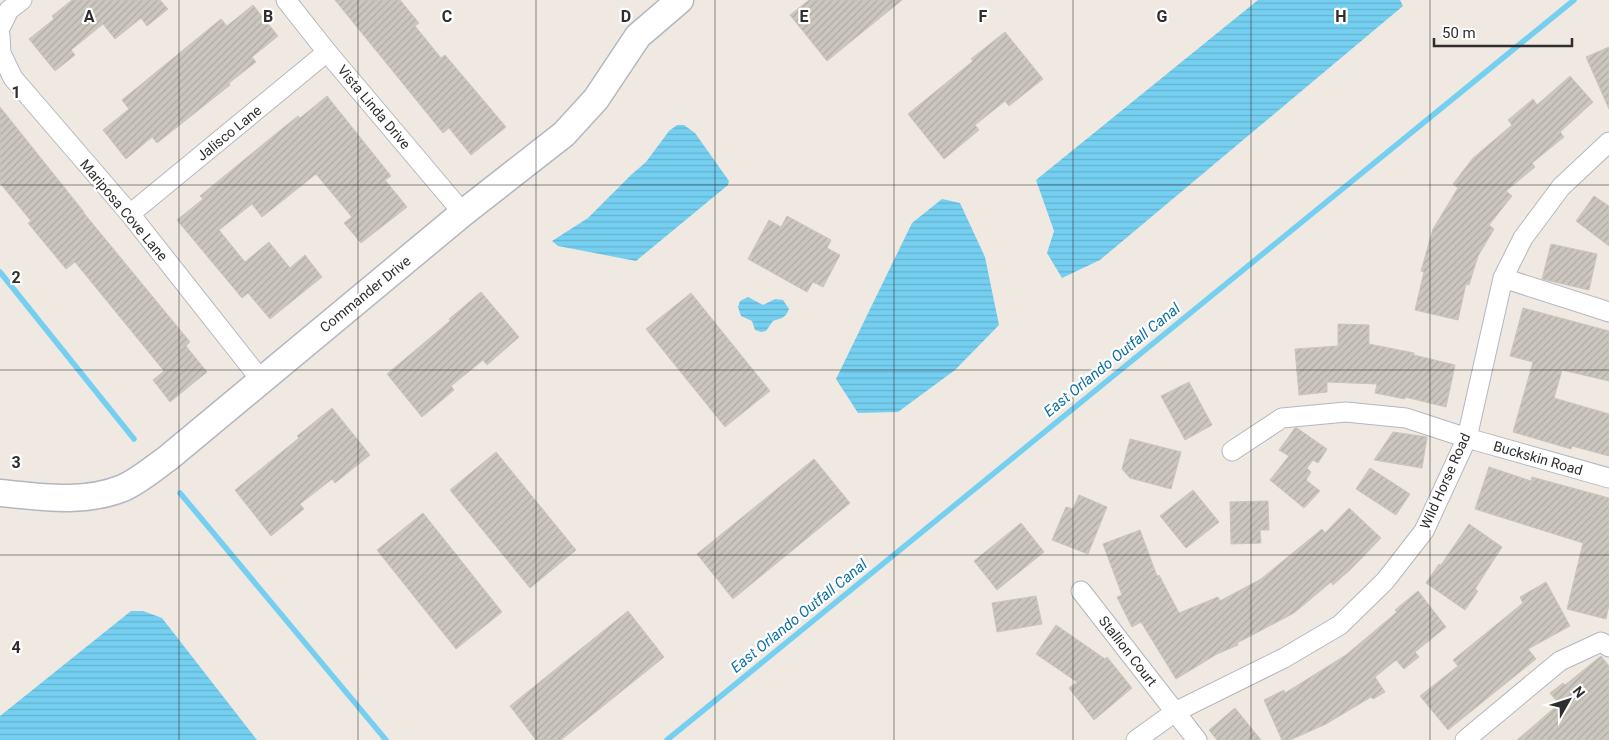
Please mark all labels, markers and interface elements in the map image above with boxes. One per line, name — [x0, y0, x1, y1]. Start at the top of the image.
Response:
text: A — [84, 7, 95, 26]
text: B — [263, 7, 273, 26]
text: C — [442, 7, 452, 26]
text: D — [621, 7, 631, 26]
text: E — [800, 7, 809, 26]
text: F — [979, 7, 988, 26]
text: G — [1157, 7, 1168, 26]
text: H — [1335, 7, 1347, 26]
scale bar — [1434, 15, 1572, 47]
text: 50 m — [1442, 24, 1476, 42]
street label: Vista Linda Drive — [334, 62, 414, 152]
text: 1 — [11, 83, 21, 102]
street label: Jalisco Lane — [193, 102, 265, 164]
street label: Mariposa Cove Lane — [77, 156, 171, 264]
street label: Commander Drive — [316, 253, 414, 335]
text: 2 — [11, 268, 21, 287]
water label: East Orlando Outfall Canal — [1040, 299, 1184, 421]
street label: Wild Horse Road — [1417, 430, 1473, 532]
street label: Buckskin Road — [1492, 438, 1584, 478]
text: 3 — [11, 453, 21, 472]
water label: East Orlando Outfall Canal — [727, 555, 871, 677]
street label: Stallion Court — [1096, 613, 1161, 690]
text: 4 — [11, 638, 21, 657]
north arrow — [1544, 675, 1594, 725]
text: N — [1570, 683, 1588, 701]

